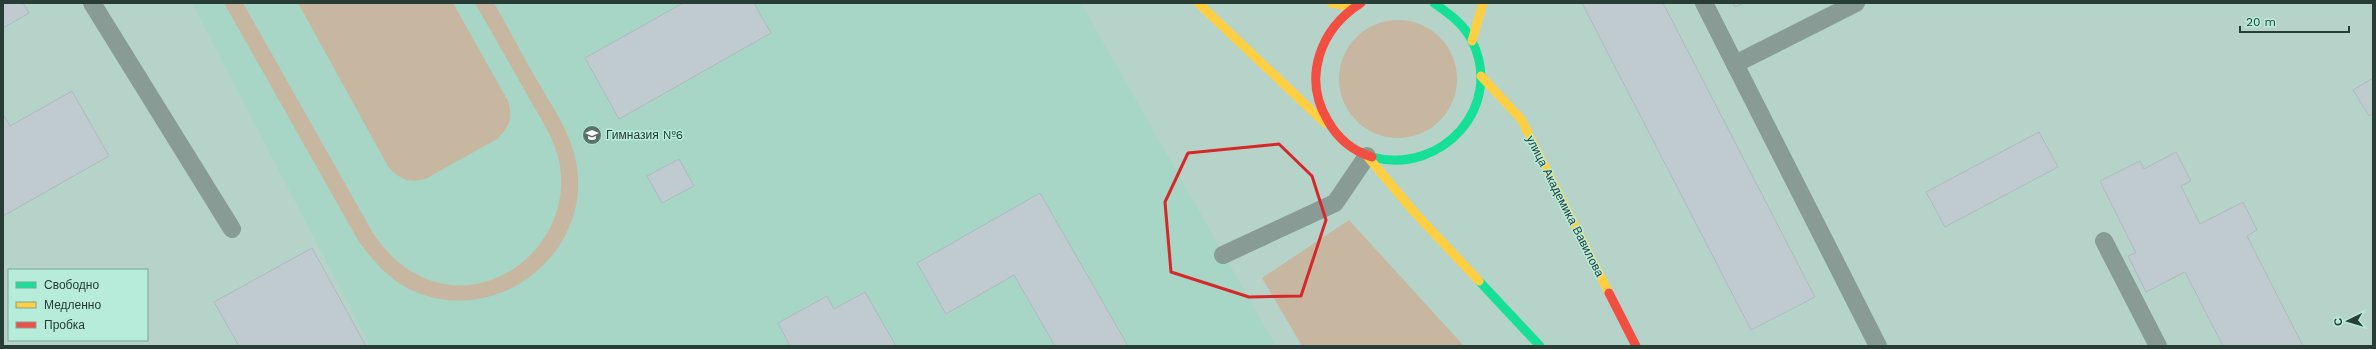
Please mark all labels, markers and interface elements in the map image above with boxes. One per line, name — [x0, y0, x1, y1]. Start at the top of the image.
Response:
scale bar — [2240, 8, 2349, 34]
text: 20 m — [2246, 15, 2276, 29]
school or university icon: Гимназия №6 — [581, 124, 603, 146]
place label: Гимназия №6 — [606, 128, 683, 142]
street label: улица Академика Вавилова — [1523, 133, 1607, 279]
legend — [8, 269, 148, 341]
text: Свободно — [44, 278, 99, 292]
text: Медленно — [44, 298, 101, 312]
north arrow — [2328, 301, 2368, 341]
text: С — [2332, 317, 2345, 326]
text: Пробка — [44, 318, 85, 332]

